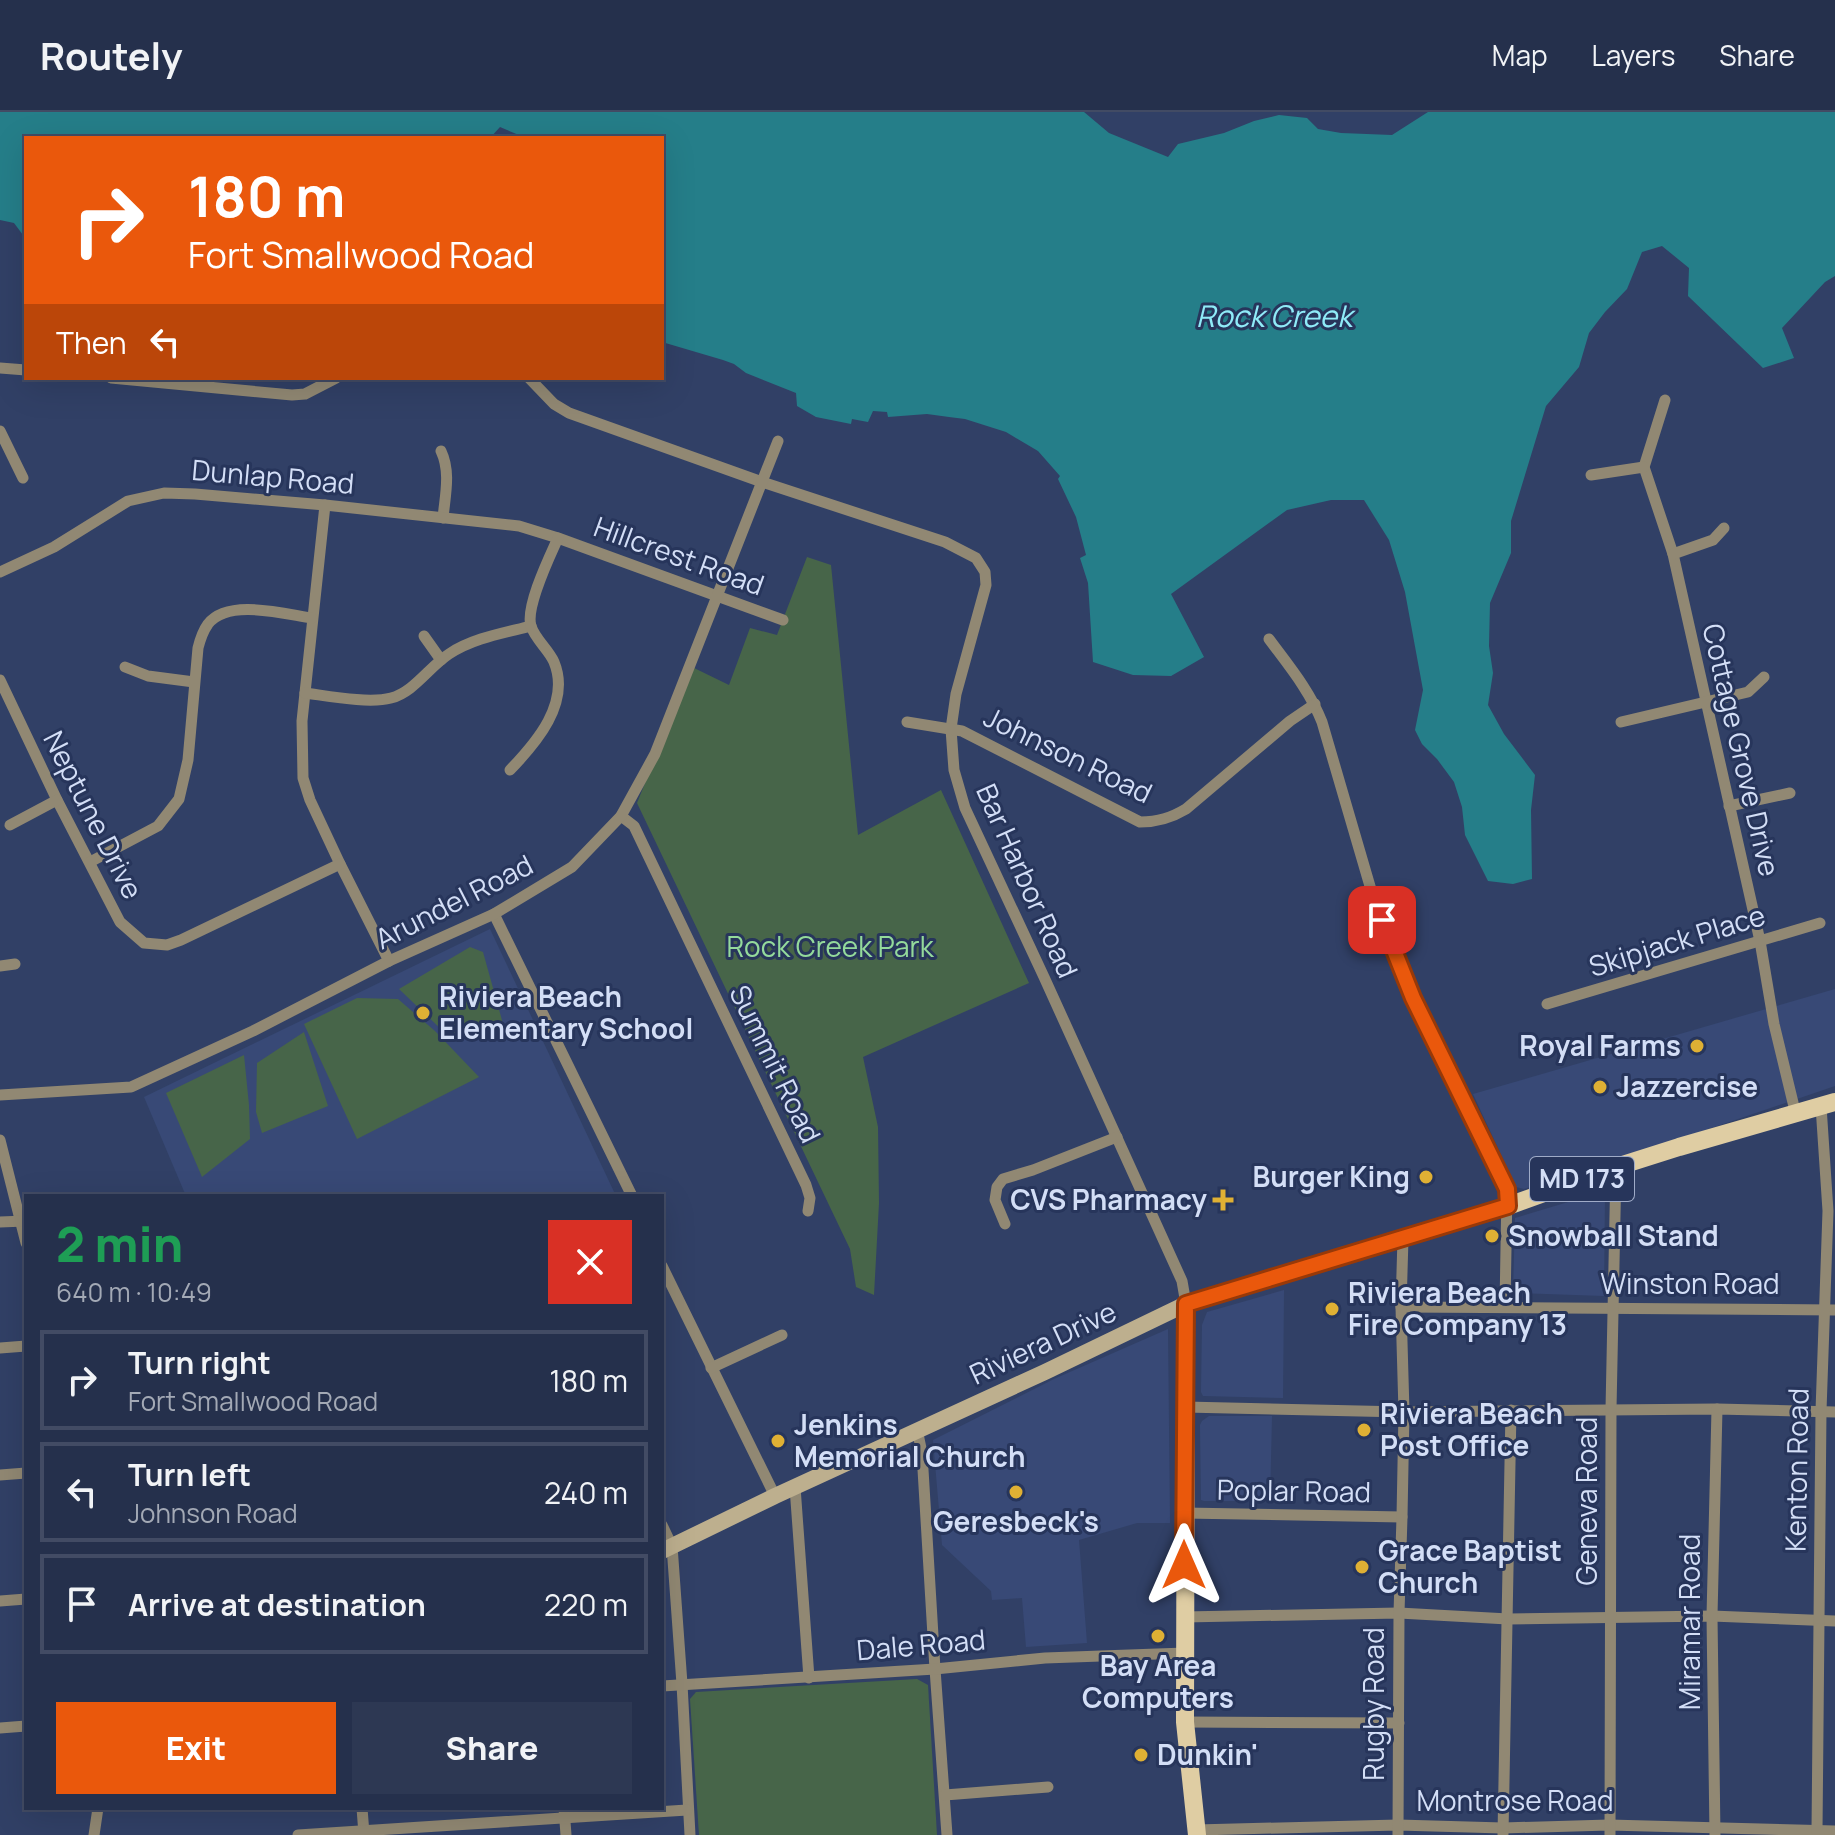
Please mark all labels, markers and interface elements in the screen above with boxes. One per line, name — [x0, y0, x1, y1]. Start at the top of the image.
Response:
text: Routely — [40, 29, 183, 81]
text: Map — [1492, 36, 1548, 74]
text: Layers — [1592, 36, 1675, 74]
text: Share — [1719, 36, 1795, 74]
text: 180 m — [188, 157, 345, 234]
icon: right — [56, 168, 160, 272]
text: Fort Smallwood Road — [188, 230, 534, 279]
water label: Rock Creek — [1196, 295, 1356, 336]
icon: left — [143, 320, 187, 364]
text: Then — [56, 322, 127, 363]
street label: Dunlap Road — [190, 450, 356, 502]
street label: Hillcrest Road — [589, 507, 770, 603]
street label: Cottage Grove Drive — [1694, 620, 1790, 880]
street label: Johnson Road — [978, 697, 1159, 811]
street label: Neptune Drive — [35, 724, 152, 905]
street label: Bar Harbor Road — [968, 778, 1088, 984]
street label: Arundel Road — [368, 845, 539, 957]
pin — [1348, 886, 1416, 954]
street label: Skipjack Place — [1584, 895, 1769, 985]
icon: arrive — [1360, 898, 1404, 942]
park label: Rock Creek Park — [726, 927, 935, 965]
place label: Riviera Beach Elementary School — [439, 977, 693, 1047]
street label: Summit Road — [721, 978, 830, 1149]
marker: Riviera Beach Elementary School — [414, 1004, 432, 1022]
place label: Royal Farms — [1519, 1026, 1681, 1064]
marker: Royal Farms — [1688, 1037, 1706, 1055]
place label: Jazzercise — [1616, 1067, 1758, 1105]
marker: Jazzercise — [1591, 1078, 1609, 1096]
place label: Burger King — [1253, 1157, 1410, 1195]
road number: MD 173 — [1530, 1157, 1634, 1201]
marker: Burger King — [1417, 1168, 1435, 1186]
place label: CVS Pharmacy — [1010, 1180, 1207, 1218]
marker: CVS Pharmacy — [1214, 1191, 1232, 1209]
text: 2 min — [56, 1211, 183, 1276]
place label: Snowball Stand — [1508, 1216, 1719, 1254]
button: close — [548, 1220, 632, 1304]
marker: Snowball Stand — [1483, 1227, 1501, 1245]
street label: Winston Road — [1600, 1264, 1780, 1302]
place label: Riviera Beach Fire Company 13 — [1348, 1273, 1567, 1343]
text: 640 m · 10:49 — [56, 1274, 212, 1310]
street label: Riviera Drive — [963, 1292, 1122, 1393]
marker: Riviera Beach Fire Company 13 — [1323, 1300, 1341, 1318]
text: Turn right — [128, 1342, 271, 1383]
icon: right — [60, 1358, 104, 1402]
text: 180 m — [549, 1360, 628, 1401]
text: Fort Smallwood Road — [128, 1383, 378, 1419]
street label: Kenton Road — [1776, 1388, 1816, 1552]
place label: Riviera Beach Post Office — [1380, 1394, 1563, 1464]
place label: Jenkins Memorial Church — [794, 1405, 1025, 1475]
street label: Geneva Road — [1567, 1417, 1605, 1585]
marker: Riviera Beach Post Office — [1355, 1421, 1373, 1439]
marker: Jenkins Memorial Church — [769, 1432, 787, 1450]
text: Turn left — [128, 1454, 251, 1495]
icon: left — [60, 1470, 104, 1514]
street label: Poplar Road — [1217, 1470, 1371, 1510]
text: 240 m — [544, 1472, 628, 1513]
marker: Geresbeck's — [1007, 1483, 1025, 1501]
text: Johnson Road — [128, 1495, 298, 1531]
place label: Geresbeck's — [933, 1502, 1099, 1540]
position arrow — [1142, 1523, 1226, 1607]
place label: Grace Baptist Church — [1378, 1531, 1562, 1601]
street label: Miramar Road — [1670, 1534, 1708, 1710]
marker: Grace Baptist Church — [1353, 1558, 1371, 1576]
icon: arrive — [60, 1582, 104, 1626]
text: Arrive at destination — [128, 1584, 426, 1625]
text: 220 m — [544, 1584, 628, 1625]
street label: Dale Road — [855, 1619, 987, 1669]
marker: Bay Area Computers — [1149, 1627, 1167, 1645]
street label: Rugby Road — [1354, 1627, 1392, 1781]
place label: Bay Area Computers — [1082, 1646, 1234, 1716]
button: Exit — [56, 1702, 336, 1794]
button: Share — [352, 1702, 632, 1794]
place label: Dunkin' — [1157, 1735, 1258, 1773]
marker: Dunkin' — [1132, 1746, 1150, 1764]
street label: Montrose Road — [1416, 1781, 1614, 1819]

